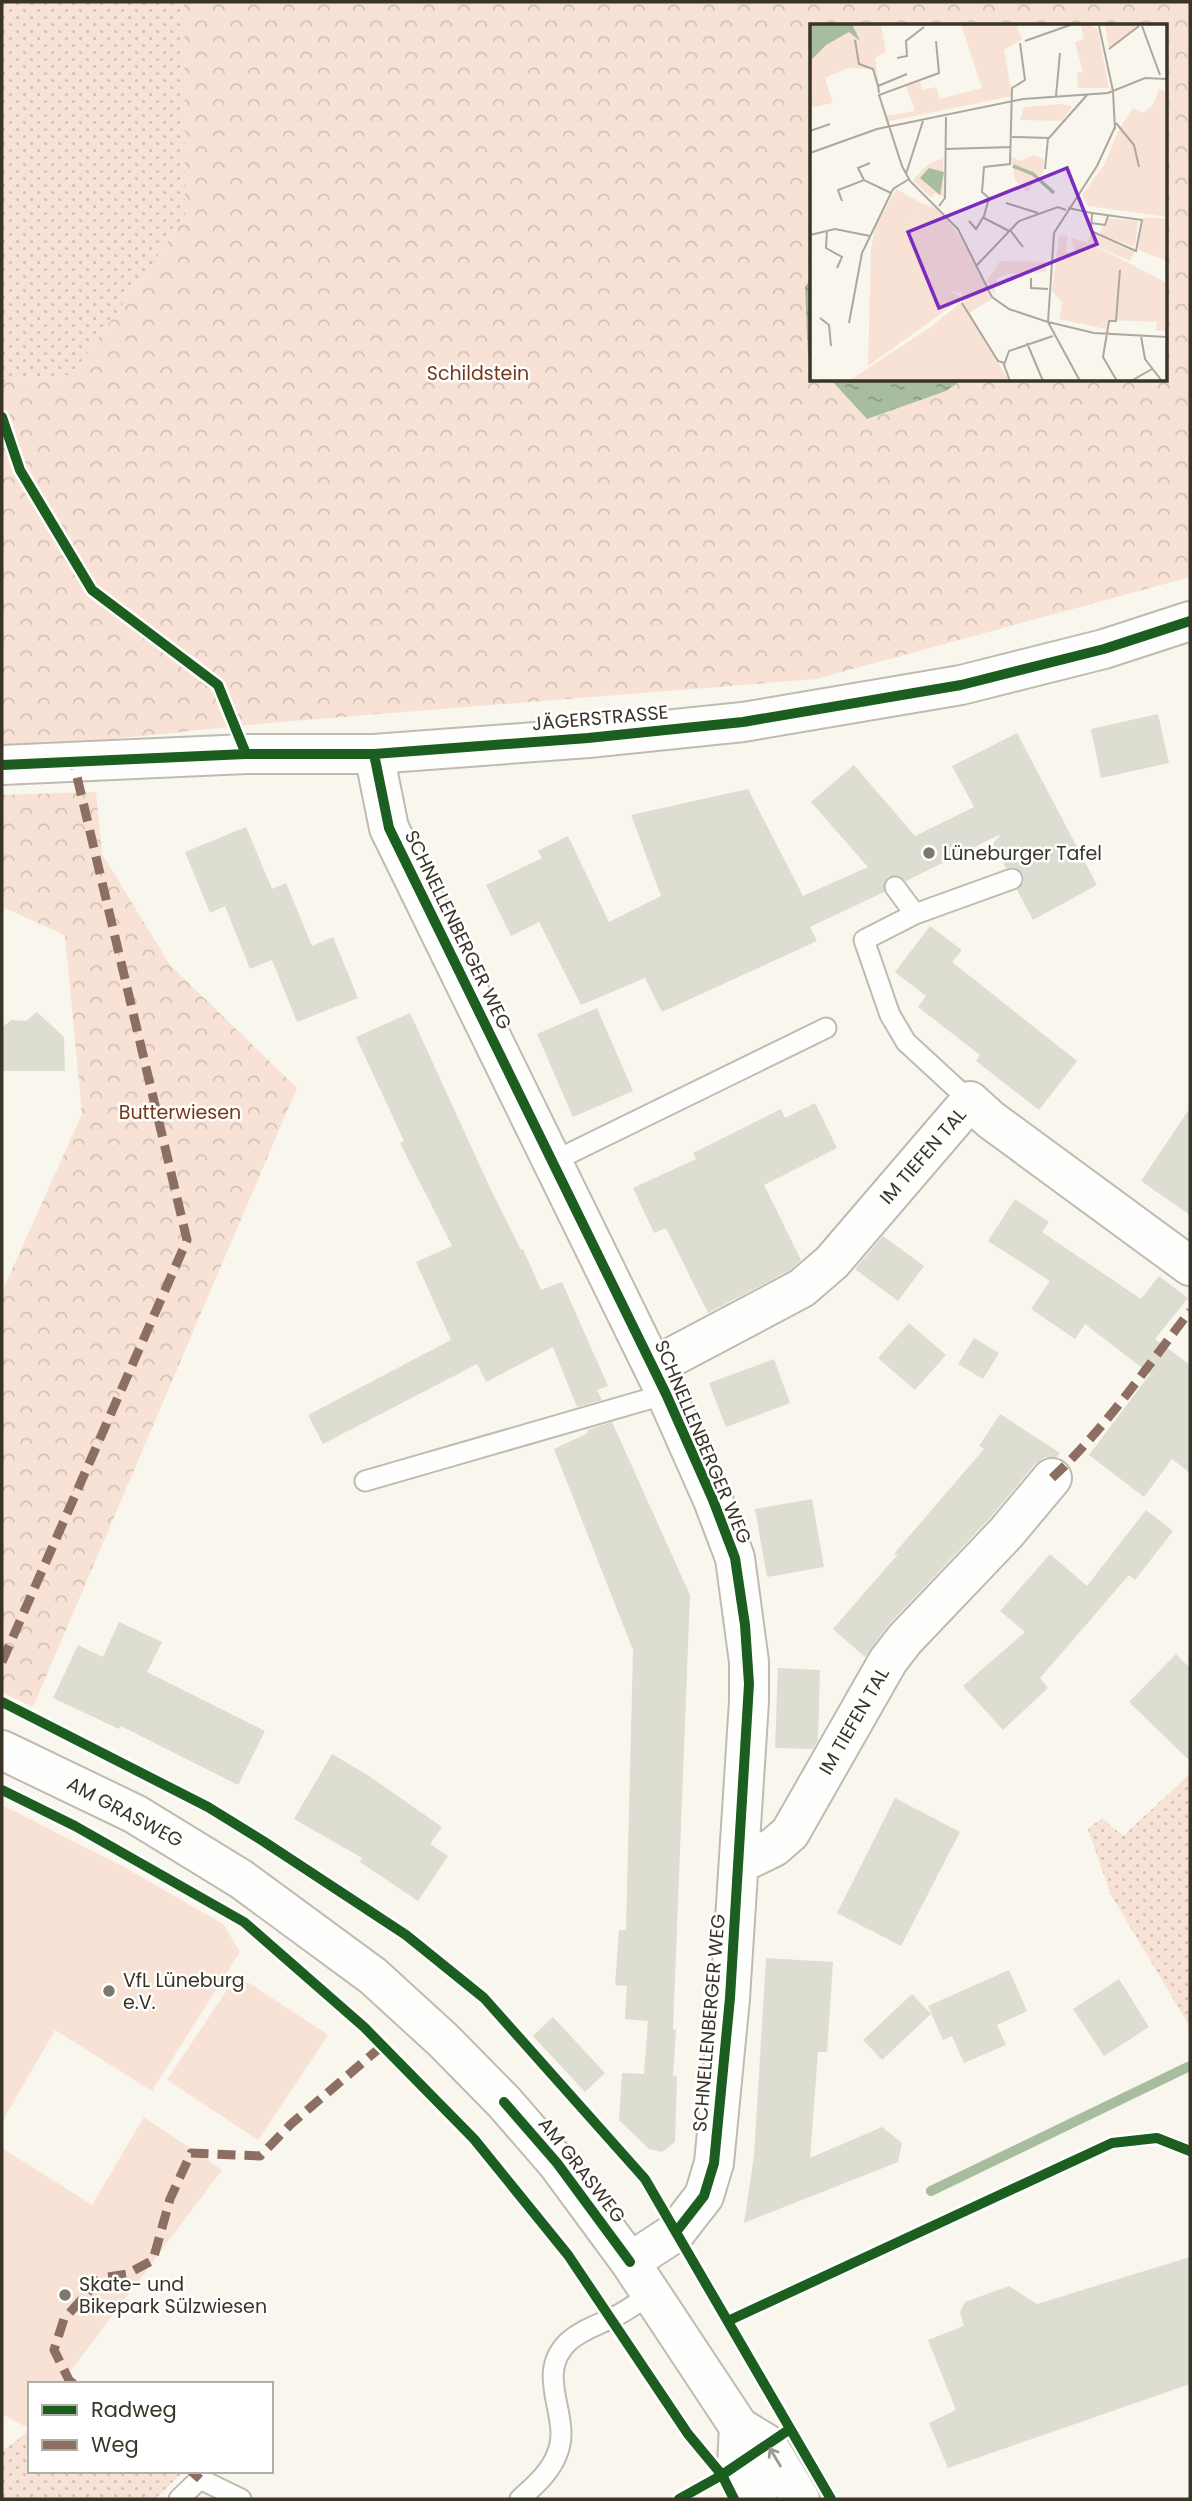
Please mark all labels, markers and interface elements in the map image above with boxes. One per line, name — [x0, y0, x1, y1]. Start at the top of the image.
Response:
inset map — [810, 24, 1168, 382]
park label: Schildstein — [427, 360, 529, 387]
street label: JÄGERSTRASSE — [531, 699, 669, 737]
street label: SCHNELLENBERGER WEG — [398, 826, 518, 1034]
place label: Lüneburger Tafel — [943, 840, 1102, 867]
marker: Lüneburger Tafel — [921, 845, 937, 861]
park label: Butterwiesen — [119, 1099, 241, 1126]
street label: IM TIEFEN TAL — [873, 1102, 973, 1210]
street label: SCHNELLENBERGER WEG — [648, 1336, 758, 1548]
street label: IM TIEFEN TAL — [812, 1662, 896, 1780]
street label: AM GRASWEG — [62, 1770, 188, 1854]
street label: SCHNELLENBERGER WEG — [686, 1913, 732, 2133]
place label: VfL Lüneburg e.V. — [123, 1967, 245, 2016]
marker: VfL Lüneburg e.V. — [101, 1983, 117, 1999]
street label: AM GRASWEG — [532, 2111, 632, 2229]
place label: Skate- und Bikepark Sülzwiesen — [79, 2271, 267, 2320]
marker: Skate- und Bikepark Sülzwiesen — [57, 2287, 73, 2303]
legend — [28, 2382, 273, 2473]
text: Radweg — [91, 2395, 177, 2424]
text: Weg — [91, 2430, 139, 2459]
one-way arrow — [768, 2448, 782, 2468]

